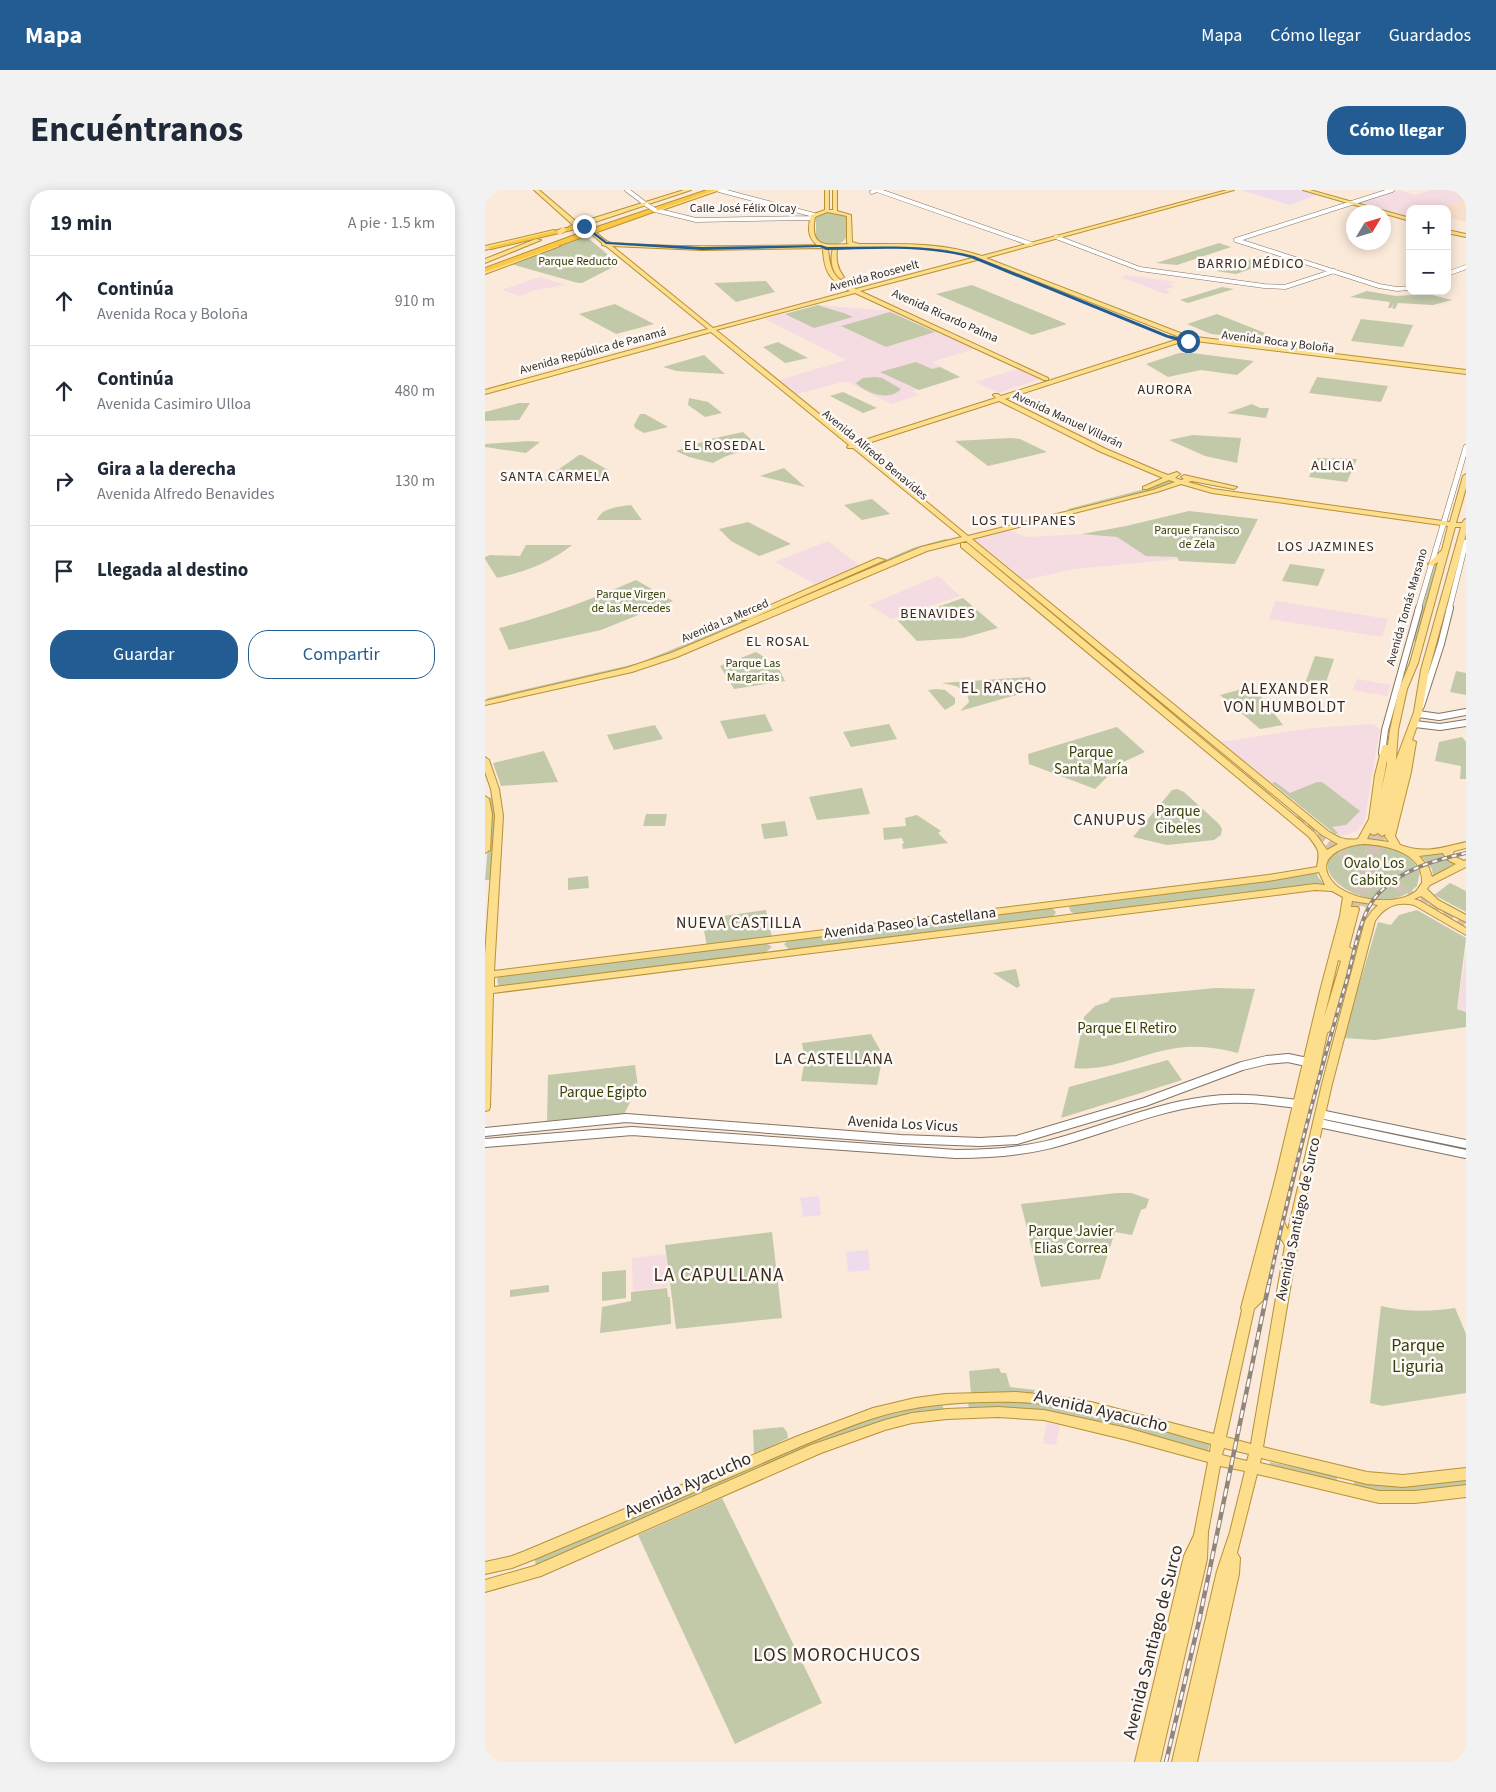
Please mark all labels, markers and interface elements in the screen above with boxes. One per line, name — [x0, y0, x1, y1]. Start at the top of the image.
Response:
text: Mapa — [25, 18, 82, 53]
text: Mapa — [1201, 23, 1242, 48]
text: Cómo llegar — [1270, 23, 1361, 48]
text: Guardados — [1389, 23, 1471, 48]
text: Encuéntranos — [30, 105, 243, 155]
button: Cómo llegar — [1327, 106, 1466, 155]
street label: Calle José Félix Olcay — [690, 200, 797, 217]
north arrow — [1346, 205, 1391, 250]
map controls — [1406, 205, 1451, 295]
button: + — [1406, 205, 1451, 250]
text: 19 min — [50, 208, 112, 238]
text: A pie · 1.5 km — [348, 212, 435, 234]
route end — [573, 215, 596, 238]
button: − — [1406, 250, 1451, 295]
park label: Parque Reducto — [538, 253, 618, 270]
district label: BARRIO MÉDICO — [1197, 254, 1305, 274]
street label: Avenida Roosevelt — [827, 256, 921, 296]
text: Continúa — [97, 276, 174, 303]
street label: Avenida Ricardo Palma — [889, 285, 1001, 347]
icon: ahead — [50, 287, 78, 315]
text: 910 m — [395, 290, 435, 312]
text: Avenida Roca y Boloña — [97, 303, 248, 325]
street label: Avenida República de Panamá — [518, 323, 668, 379]
street label: Avenida Roca y Boloña — [1221, 327, 1335, 357]
route start — [1177, 330, 1200, 353]
text: Continúa — [97, 366, 174, 393]
icon: ahead — [50, 377, 78, 405]
text: 480 m — [395, 380, 435, 402]
district label: AURORA — [1137, 380, 1193, 400]
street label: Avenida Manuel Villarán — [1010, 387, 1126, 453]
text: Avenida Casimiro Ulloa — [97, 393, 251, 415]
street label: Avenida Alfredo Benavides — [819, 406, 931, 504]
district label: EL ROSEDAL — [684, 436, 766, 456]
text: Gira a la derecha — [97, 456, 236, 483]
district label: ALICIA — [1311, 456, 1355, 476]
icon: right — [50, 467, 78, 495]
district label: SANTA CARMELA — [500, 467, 610, 487]
text: 130 m — [395, 470, 435, 492]
text: Avenida Alfredo Benavides — [97, 483, 274, 505]
district label: LOS TULIPANES — [972, 511, 1076, 531]
park label: Parque Francisco de Zela — [1154, 522, 1240, 553]
district label: LOS JAZMINES — [1277, 537, 1375, 557]
street label: Avenida Tomás Marsano — [1382, 546, 1432, 668]
icon: arrive — [50, 557, 78, 585]
text: Llegada al destino — [97, 557, 248, 584]
park label: Parque Virgen de las Mercedes — [591, 586, 671, 617]
street label: Avenida La Merced — [679, 595, 771, 647]
district label: BENAVIDES — [900, 604, 976, 624]
button: Guardar — [50, 630, 238, 679]
button: Compartir — [248, 630, 435, 679]
district label: EL ROSAL — [746, 632, 810, 652]
park label: Parque Las Margaritas — [726, 655, 780, 686]
district label: EL RANCHO — [961, 677, 1047, 699]
district label: ALEXANDER VON HUMBOLDT — [1224, 678, 1346, 718]
park label: Parque Santa María — [1054, 742, 1128, 780]
park label: Parque Cibeles — [1155, 801, 1201, 839]
district label: CANUPUS — [1073, 809, 1147, 831]
park label: Ovalo Los Cabitos — [1344, 853, 1404, 891]
street label: Avenida Paseo la Castellana — [823, 902, 997, 944]
district label: NUEVA CASTILLA — [676, 912, 802, 934]
park label: Parque El Retiro — [1077, 1018, 1177, 1039]
district label: LA CASTELLANA — [774, 1048, 894, 1070]
park label: Parque Egipto — [559, 1082, 647, 1103]
street label: Avenida Los Vicus — [847, 1111, 959, 1137]
street label: Avenida Santiago de Surco — [1270, 1135, 1326, 1303]
park label: Parque Javier Elias Correa — [1028, 1221, 1115, 1259]
district label: LA CAPULLANA — [653, 1262, 785, 1289]
park label: Parque Liguria — [1391, 1333, 1445, 1379]
street label: Avenida Ayacucho — [1032, 1383, 1170, 1439]
street label: Avenida Ayacucho — [621, 1446, 755, 1524]
street label: Avenida Santiago de Surco — [1117, 1542, 1189, 1742]
district label: LOS MOROCHUCOS — [753, 1642, 921, 1669]

